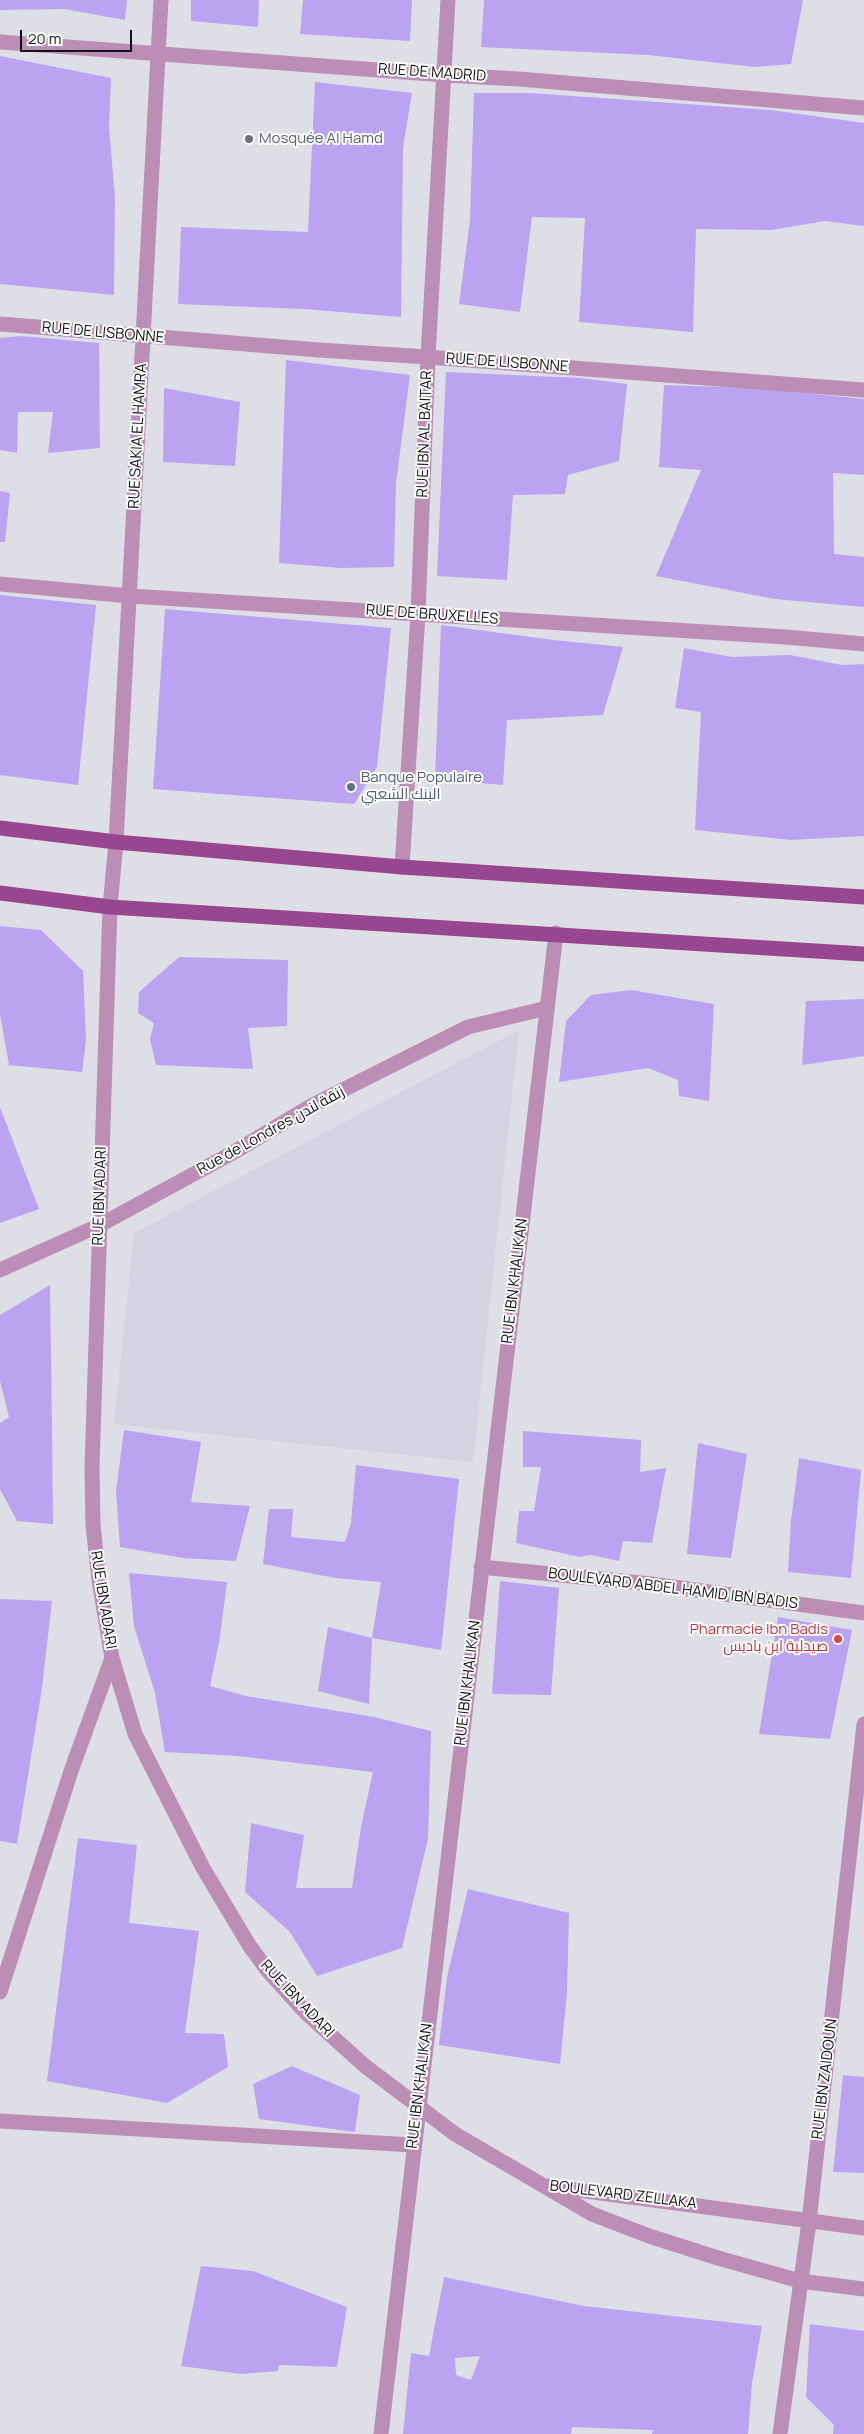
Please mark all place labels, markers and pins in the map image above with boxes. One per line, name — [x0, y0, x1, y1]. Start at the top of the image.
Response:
place label: Mosquée Al Hamd — [259, 130, 383, 148]
marker: Mosquée Al Hamd — [243, 133, 255, 145]
place label: Banque Populaire البنك الشعبي — [361, 769, 482, 804]
marker: Banque Populaire البنك الشعبي — [345, 781, 357, 793]
place label: Pharmacie Ibn Badis صيدلية ابن باديس — [690, 1621, 828, 1656]
marker: Pharmacie Ibn Badis صيدلية ابن باديس — [832, 1633, 844, 1645]

